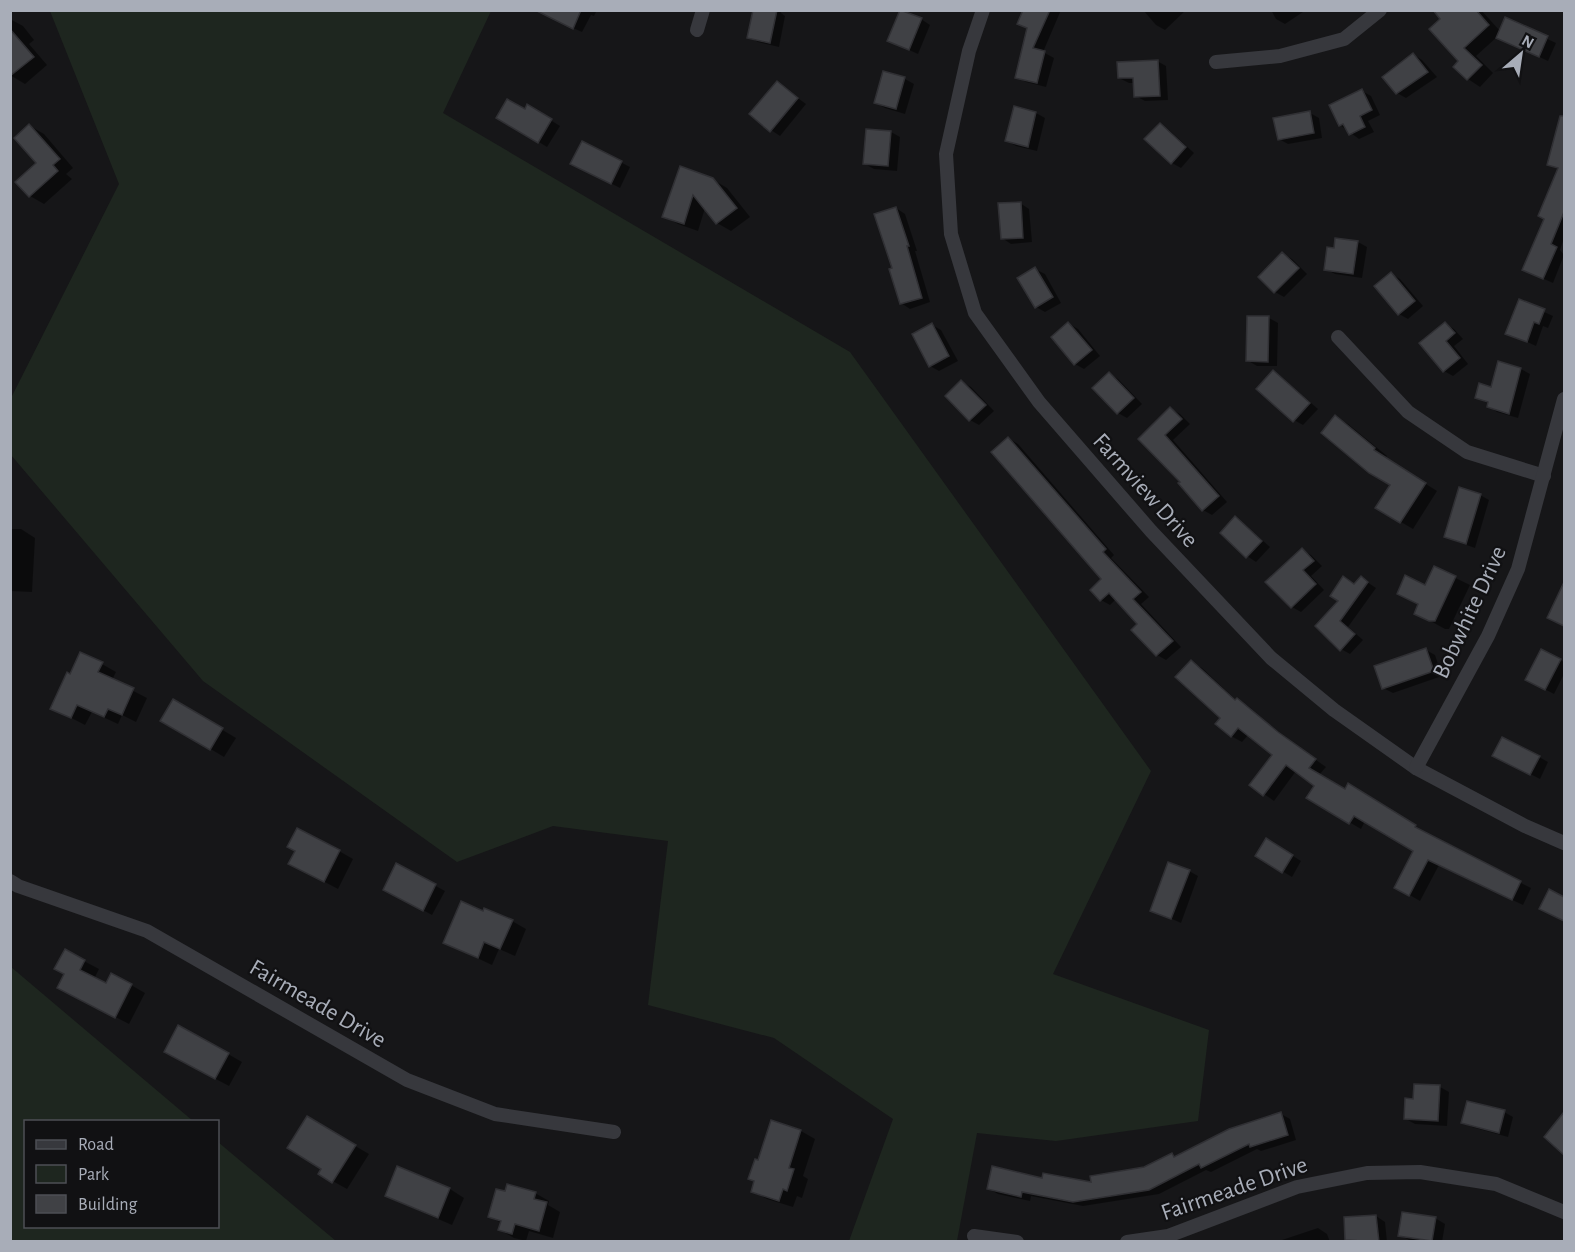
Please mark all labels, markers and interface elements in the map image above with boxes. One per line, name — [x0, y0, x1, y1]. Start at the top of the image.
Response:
north arrow — [1491, 24, 1551, 84]
text: N — [1519, 32, 1537, 51]
street label: Farmview Drive — [1088, 429, 1202, 552]
street label: Bobwhite Drive — [1429, 542, 1511, 682]
street label: Fairmeade Drive — [245, 955, 390, 1053]
legend — [24, 1120, 219, 1228]
text: Road — [78, 1136, 114, 1154]
street label: Fairmeade Drive — [1158, 1153, 1311, 1225]
text: Park — [78, 1166, 110, 1184]
text: Building — [78, 1196, 138, 1214]

